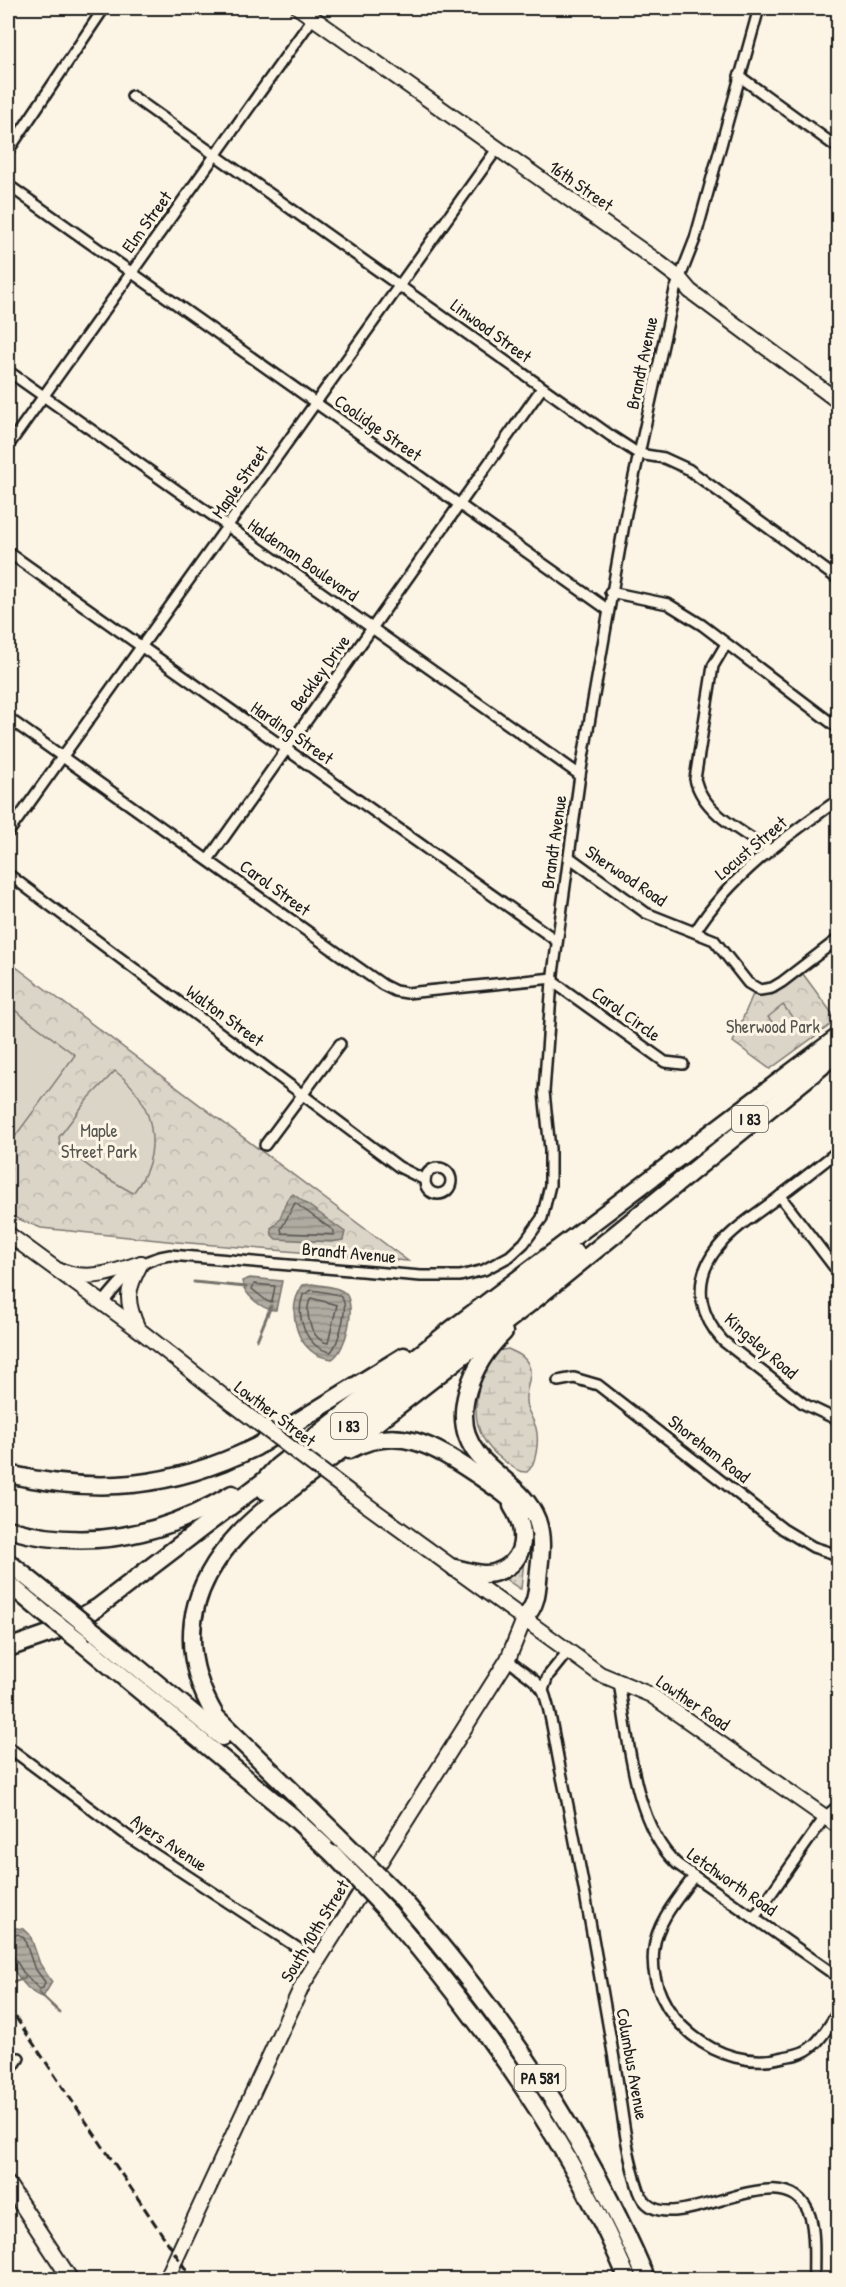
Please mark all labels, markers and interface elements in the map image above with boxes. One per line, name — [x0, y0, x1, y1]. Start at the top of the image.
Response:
street label: 16th Street — [544, 154, 619, 217]
street label: Elm Street — [116, 185, 178, 258]
street label: Linwood Street — [446, 293, 538, 369]
street label: Brandt Avenue — [619, 314, 664, 412]
street label: Coolidge Street — [330, 388, 428, 467]
street label: Maple Street — [205, 440, 274, 523]
street label: Haldeman Boulevard — [243, 512, 364, 607]
street label: Beckley Drive — [284, 630, 356, 716]
street label: Harding Street — [246, 695, 339, 771]
street label: Brandt Avenue — [535, 794, 572, 890]
street label: Locust Street — [709, 809, 793, 885]
street label: Sherwood Road — [581, 839, 672, 912]
street label: Carol Street — [235, 853, 316, 922]
street label: Walton Street — [181, 979, 270, 1053]
street label: Carol Circle — [587, 980, 666, 1047]
park label: Sherwood Park — [726, 1014, 821, 1039]
road number: I 83 — [732, 1106, 768, 1132]
park label: Maple Street Park — [61, 1118, 138, 1164]
street label: Brandt Avenue — [301, 1236, 397, 1269]
street label: Kingsley Road — [719, 1307, 803, 1384]
street label: Lowther Street — [229, 1375, 322, 1453]
street label: Shoreham Road — [663, 1409, 755, 1489]
road number: I 83 — [331, 1413, 367, 1439]
street label: Lowther Road — [652, 1669, 735, 1736]
street label: Ayers Avenue — [126, 1808, 212, 1877]
street label: Letchworth Road — [682, 1841, 782, 1922]
street label: South 10th Street — [274, 1874, 355, 1986]
street label: Columbus Avenue — [610, 2006, 655, 2122]
road number: PA 581 — [514, 2065, 566, 2091]

